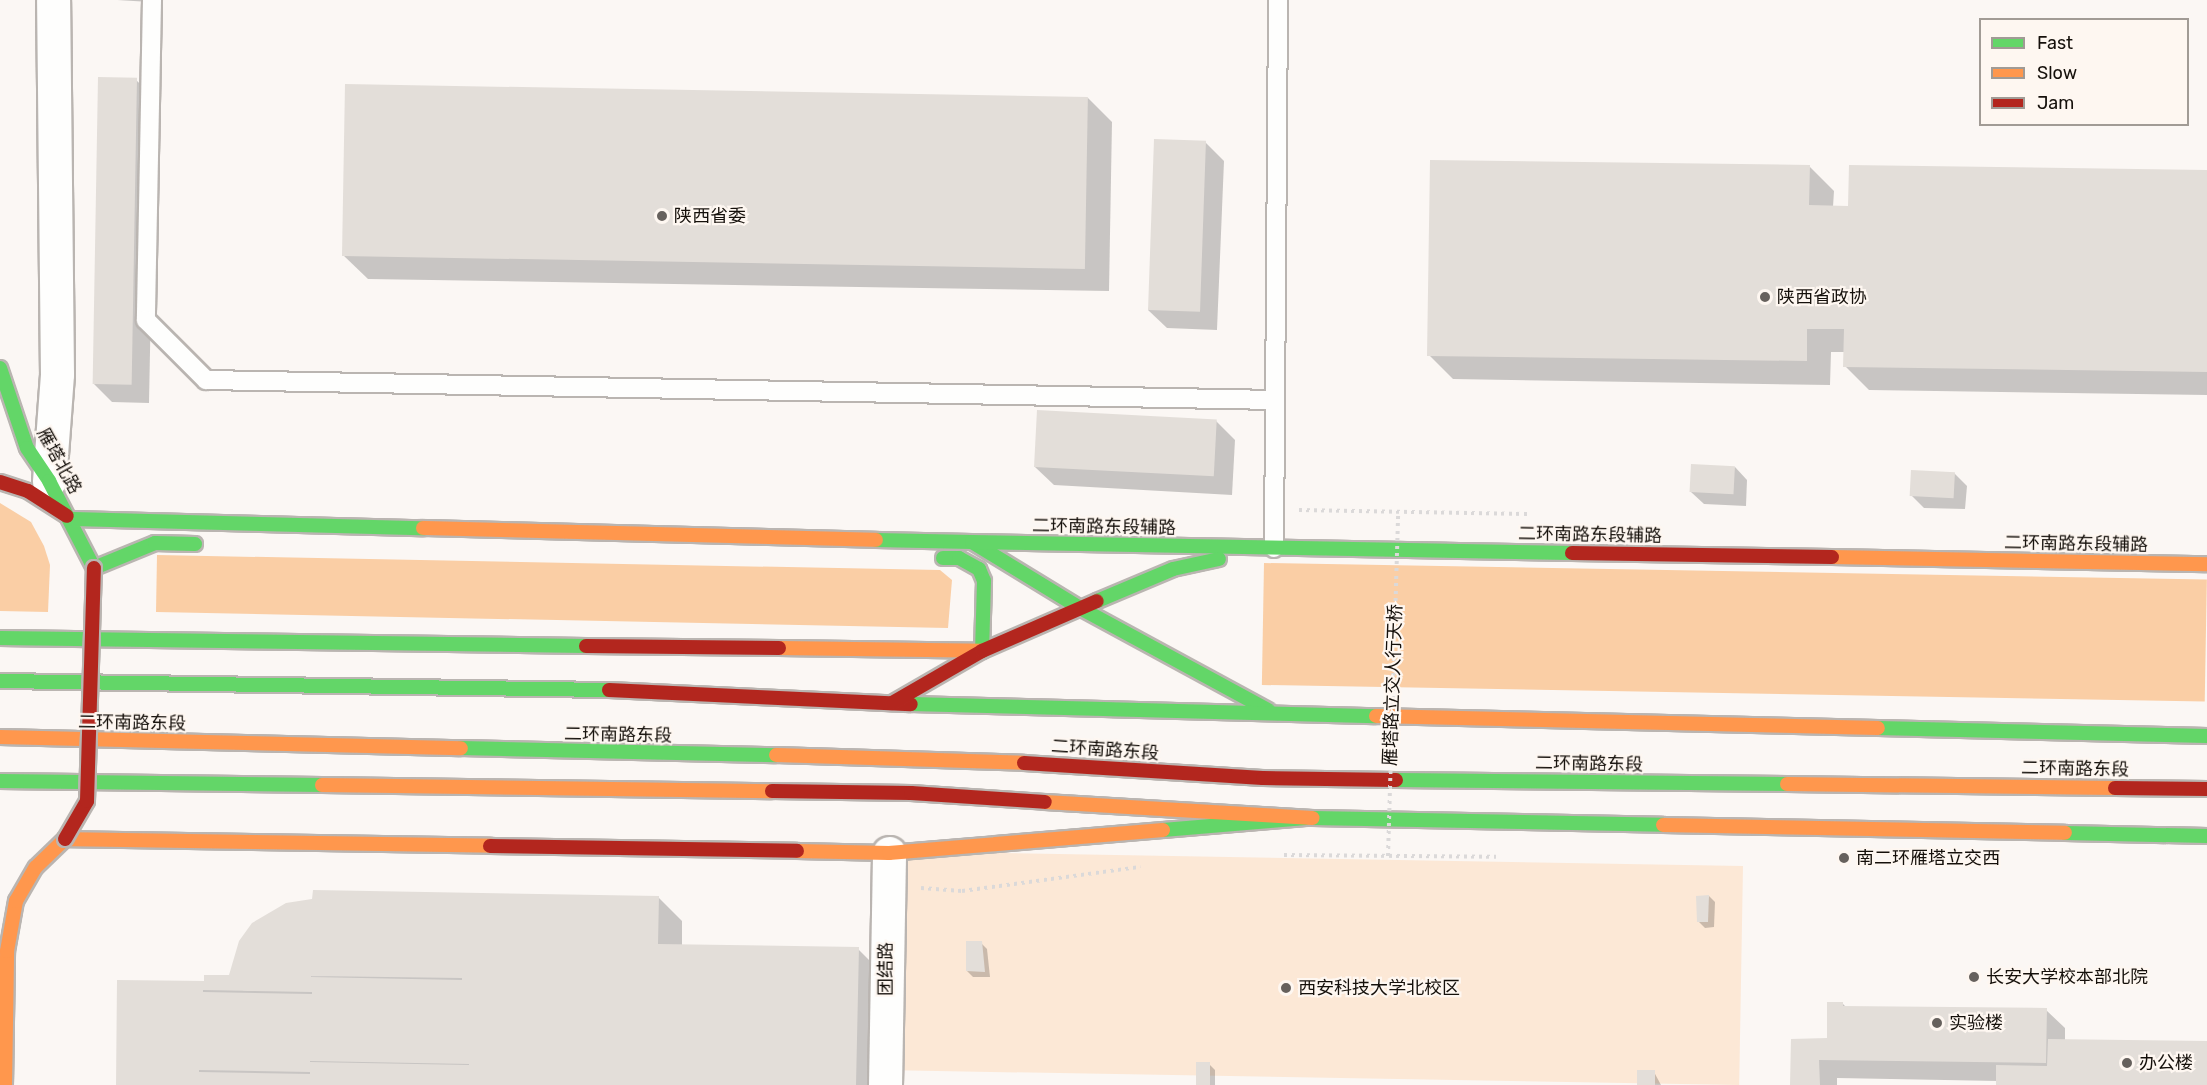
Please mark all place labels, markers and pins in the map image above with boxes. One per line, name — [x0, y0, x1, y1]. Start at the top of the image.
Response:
place label: 陕西省委 — [674, 205, 746, 227]
marker: 陕西省委 — [655, 209, 669, 223]
place label: 陕西省政协 — [1777, 286, 1867, 308]
marker: 陕西省政协 — [1758, 290, 1772, 304]
place label: 南二环雁塔立交西 — [1856, 847, 2000, 869]
marker: 南二环雁塔立交西 — [1837, 851, 1851, 865]
place label: 长安大学校本部北院 — [1986, 966, 2148, 988]
marker: 长安大学校本部北院 — [1967, 970, 1981, 984]
place label: 西安科技大学北校区 — [1298, 977, 1460, 999]
marker: 西安科技大学北校区 — [1279, 981, 1293, 995]
place label: 实验楼 — [1949, 1012, 2003, 1034]
marker: 实验楼 — [1930, 1016, 1944, 1030]
place label: 办公楼 — [2139, 1052, 2193, 1074]
marker: 办公楼 — [2120, 1056, 2134, 1070]

